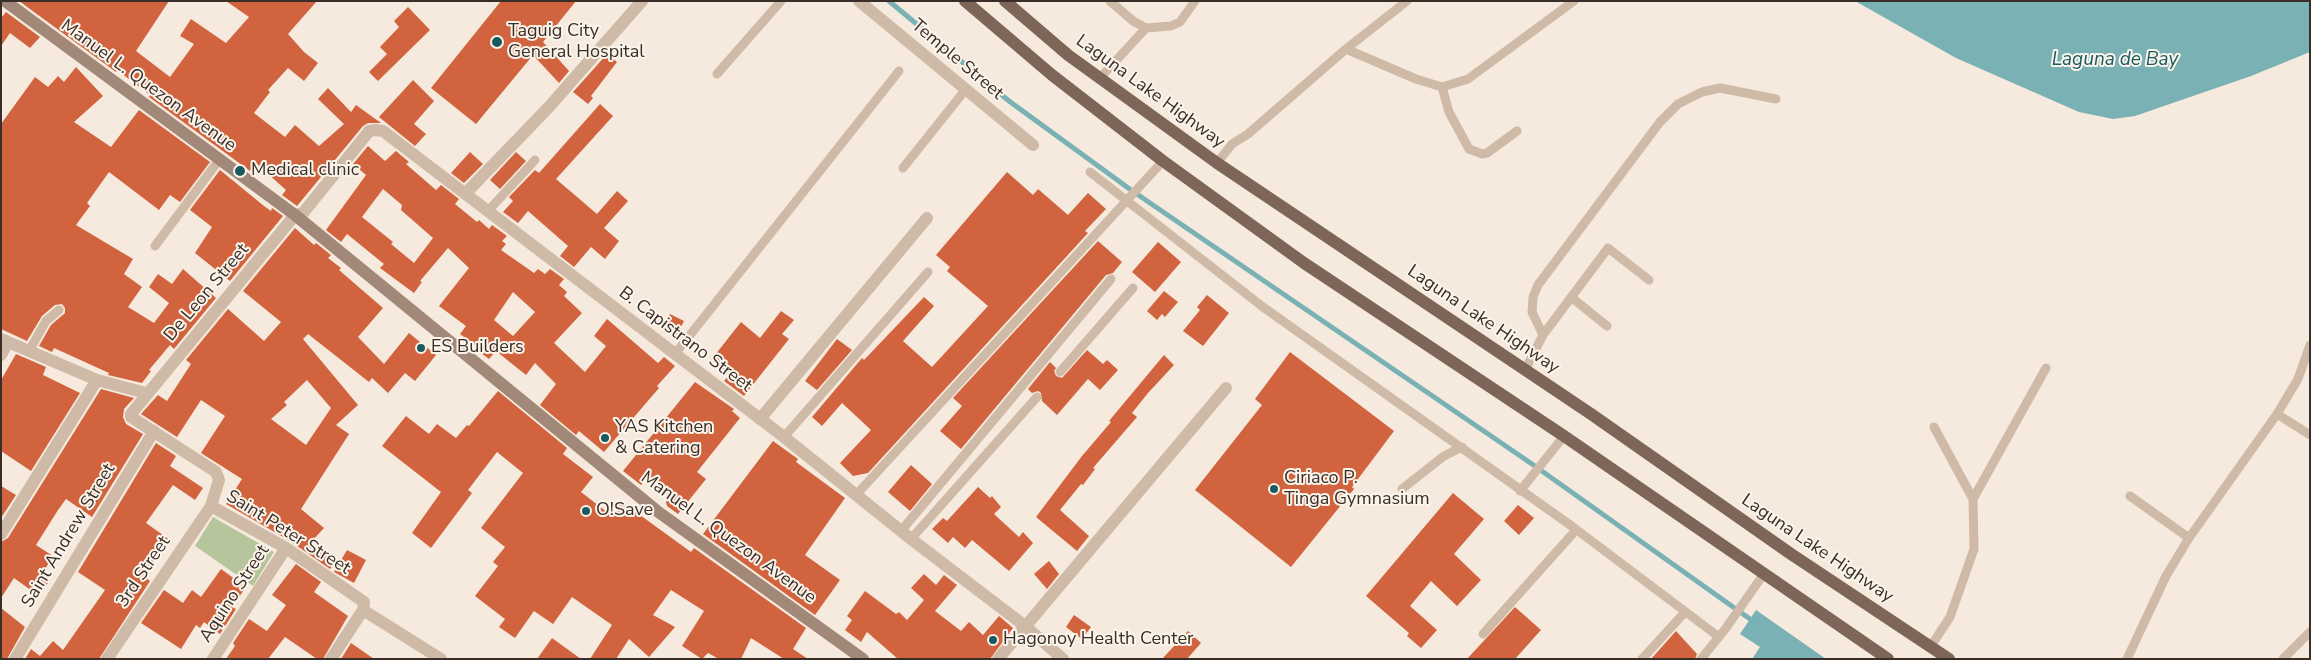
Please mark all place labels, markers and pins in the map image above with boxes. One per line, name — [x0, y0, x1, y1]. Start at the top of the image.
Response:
place label: Taguig City General Hospital — [508, 21, 644, 64]
marker: Taguig City General Hospital — [490, 35, 504, 49]
place label: Medical clinic — [251, 160, 359, 182]
marker: Medical clinic — [233, 164, 247, 178]
place label: ES Builders — [431, 337, 524, 359]
marker: ES Builders — [415, 342, 427, 354]
place label: YAS Kitchen & Catering — [615, 417, 713, 459]
marker: YAS Kitchen & Catering — [599, 432, 611, 444]
place label: Ciriaco P. Tinga Gymnasium — [1284, 468, 1430, 510]
marker: Ciriaco P. Tinga Gymnasium — [1268, 483, 1280, 495]
place label: O!Save — [596, 500, 653, 522]
marker: O!Save — [580, 505, 592, 517]
place label: Hagonoy Health Center — [1003, 629, 1193, 651]
marker: Hagonoy Health Center — [987, 634, 999, 646]

